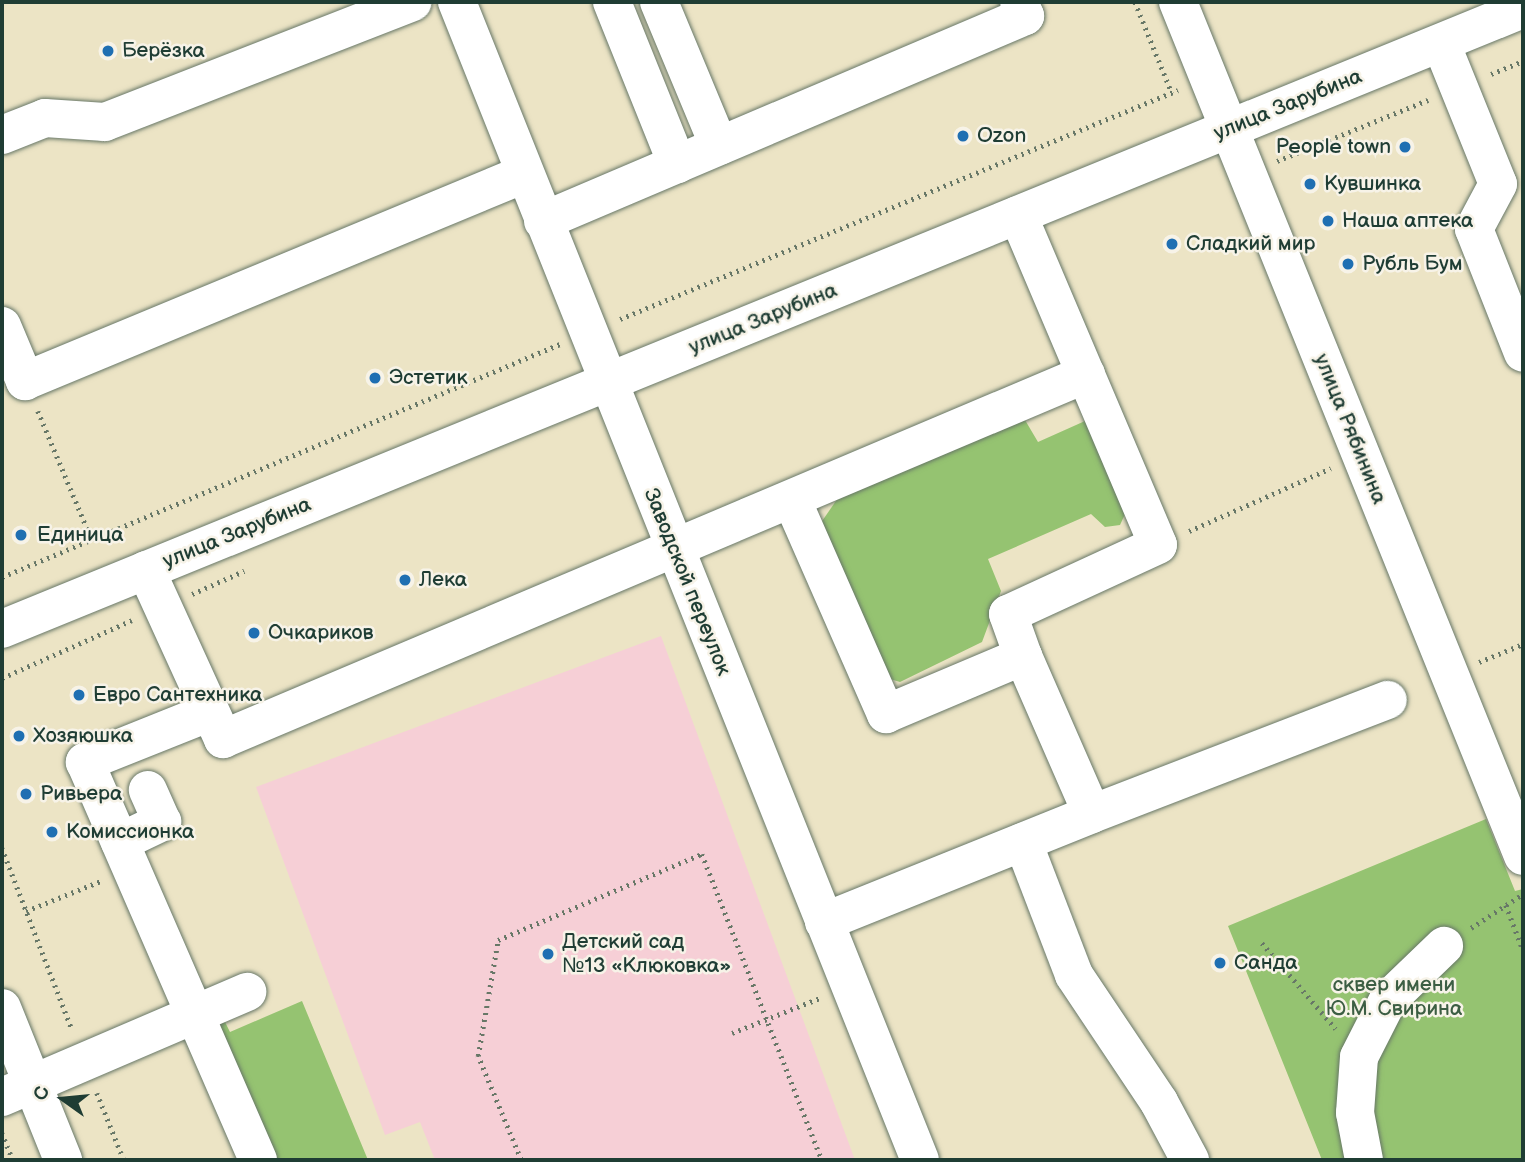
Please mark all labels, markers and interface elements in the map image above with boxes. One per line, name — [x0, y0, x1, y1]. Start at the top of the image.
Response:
place label: Берёзка — [122, 38, 205, 64]
marker: Берёзка — [100, 43, 116, 59]
street label: улица Зарубина — [1210, 64, 1366, 146]
place label: Ozon — [977, 123, 1026, 149]
marker: Ozon — [955, 128, 971, 144]
place label: People town — [1276, 134, 1391, 160]
marker: People town — [1397, 139, 1413, 155]
place label: Кувшинка — [1324, 171, 1421, 197]
marker: Кувшинка — [1302, 176, 1318, 192]
place label: Наша аптека — [1342, 208, 1474, 234]
marker: Наша аптека — [1320, 213, 1336, 229]
place label: Сладкий мир — [1186, 231, 1315, 257]
marker: Сладкий мир — [1164, 236, 1180, 252]
place label: Рубль Бум — [1362, 251, 1463, 277]
marker: Рубль Бум — [1340, 256, 1356, 272]
street label: улица Зарубина — [685, 278, 841, 360]
street label: улица Рябинина — [1308, 350, 1392, 508]
place label: Эстетик — [389, 365, 468, 391]
marker: Эстетик — [367, 370, 383, 386]
street label: Заводской переулок — [638, 485, 736, 679]
street label: улица Зарубина — [159, 492, 315, 574]
place label: Единица — [37, 522, 124, 548]
marker: Единица — [11, 525, 31, 545]
place label: Лека — [419, 567, 467, 593]
marker: Лека — [397, 572, 413, 588]
place label: Очкариков — [268, 620, 374, 646]
marker: Очкариков — [246, 625, 262, 641]
place label: Евро Сантехника — [93, 682, 262, 708]
marker: Евро Сантехника — [71, 687, 87, 703]
place label: Хозяюшка — [33, 723, 133, 749]
marker: Хозяюшка — [11, 728, 27, 744]
place label: Ривьера — [40, 781, 122, 807]
marker: Ривьера — [18, 786, 34, 802]
place label: Комиссионка — [66, 819, 194, 845]
marker: Комиссионка — [44, 824, 60, 840]
place label: Детский сад №13 «Клюковка» — [562, 929, 731, 979]
marker: Детский сад №13 «Клюковка» — [540, 946, 556, 962]
place label: Санда — [1234, 950, 1298, 976]
marker: Санда — [1212, 955, 1228, 971]
park label: сквер имени Ю.М. Свирина — [1326, 972, 1462, 1022]
north arrow — [28, 1064, 98, 1134]
text: С — [29, 1084, 55, 1103]

